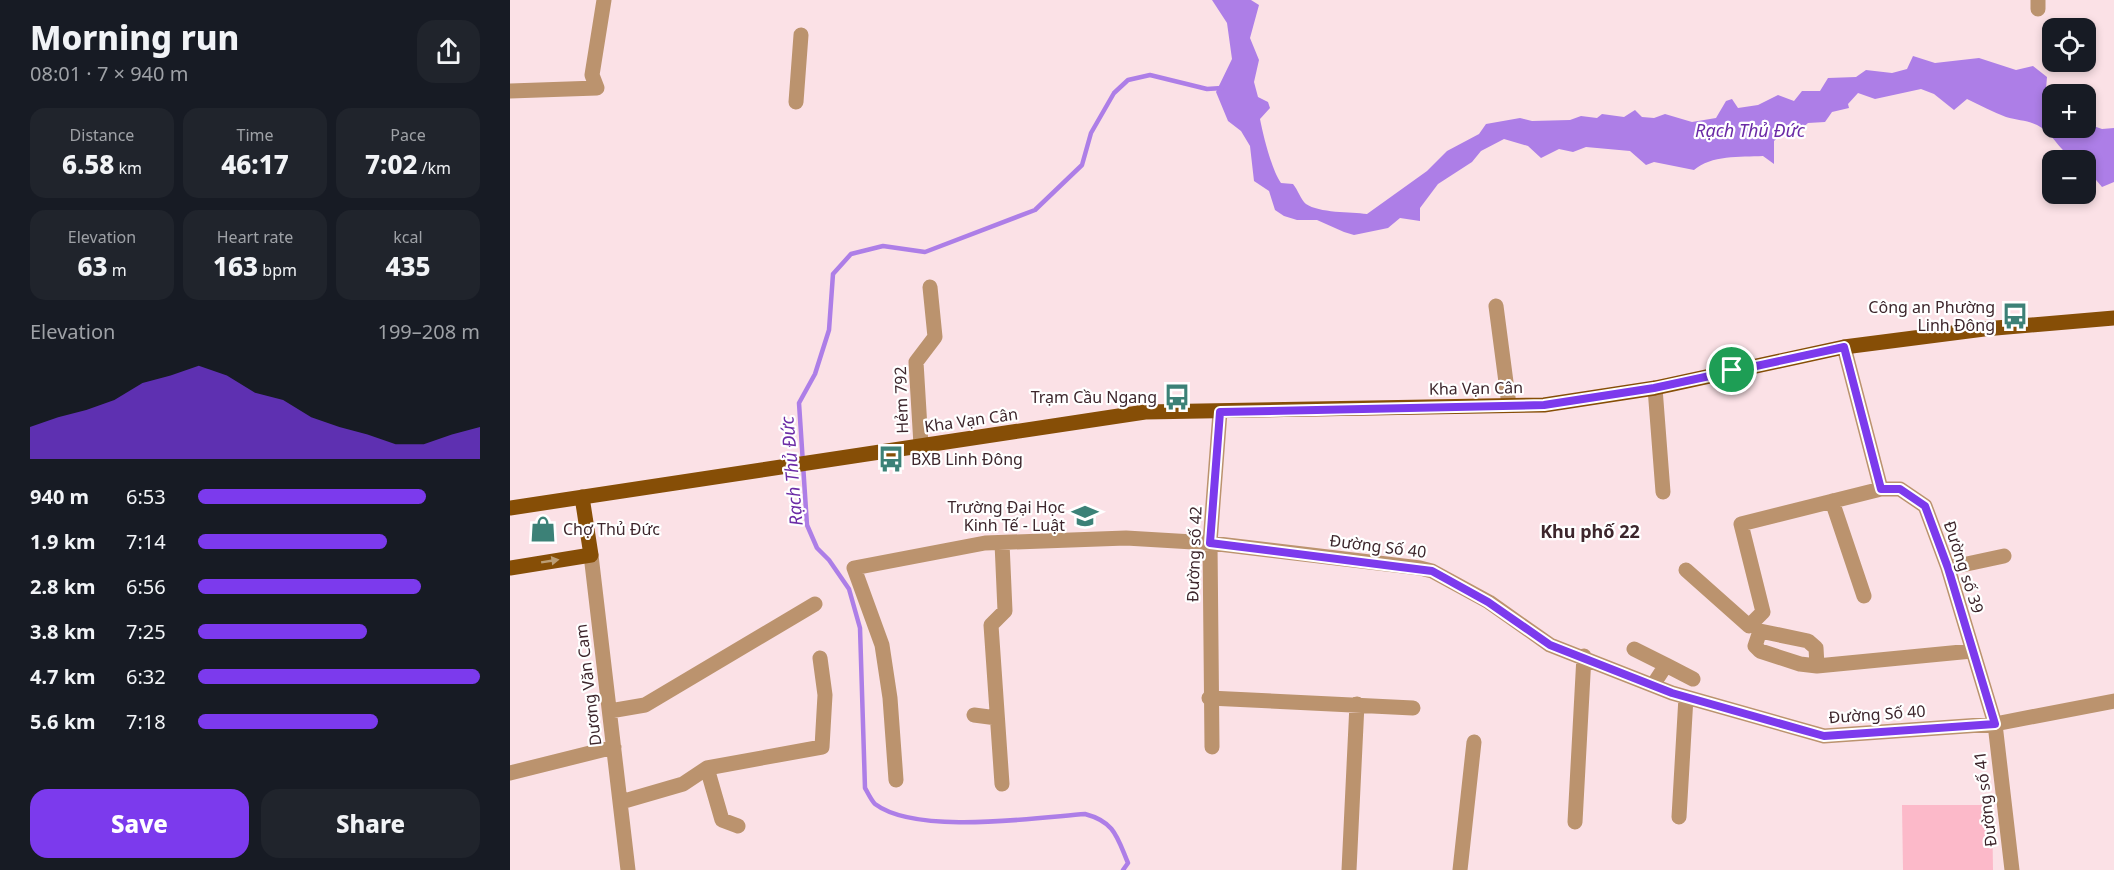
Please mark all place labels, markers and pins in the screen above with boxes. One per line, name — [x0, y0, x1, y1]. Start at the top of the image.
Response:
place label: Công an Phường Linh Đông — [1868, 296, 1995, 336]
bus stop icon: Công an Phường Linh Đông — [2000, 301, 2030, 331]
pin — [1706, 344, 1757, 395]
bus stop icon: Trạm Cầu Ngang — [1162, 382, 1192, 412]
place label: Trạm Cầu Ngang — [1031, 386, 1157, 408]
bus stop icon: BXB Linh Đông — [876, 444, 906, 474]
place label: BXB Linh Đông — [911, 448, 1023, 470]
place label: Trường Đại Học Kinh Tế - Luật — [948, 496, 1065, 536]
school or university icon: Trường Đại Học Kinh Tế - Luật — [1070, 501, 1100, 531]
shop icon: Chợ Thủ Đức — [528, 514, 558, 544]
place label: Chợ Thủ Đức — [563, 518, 660, 540]

